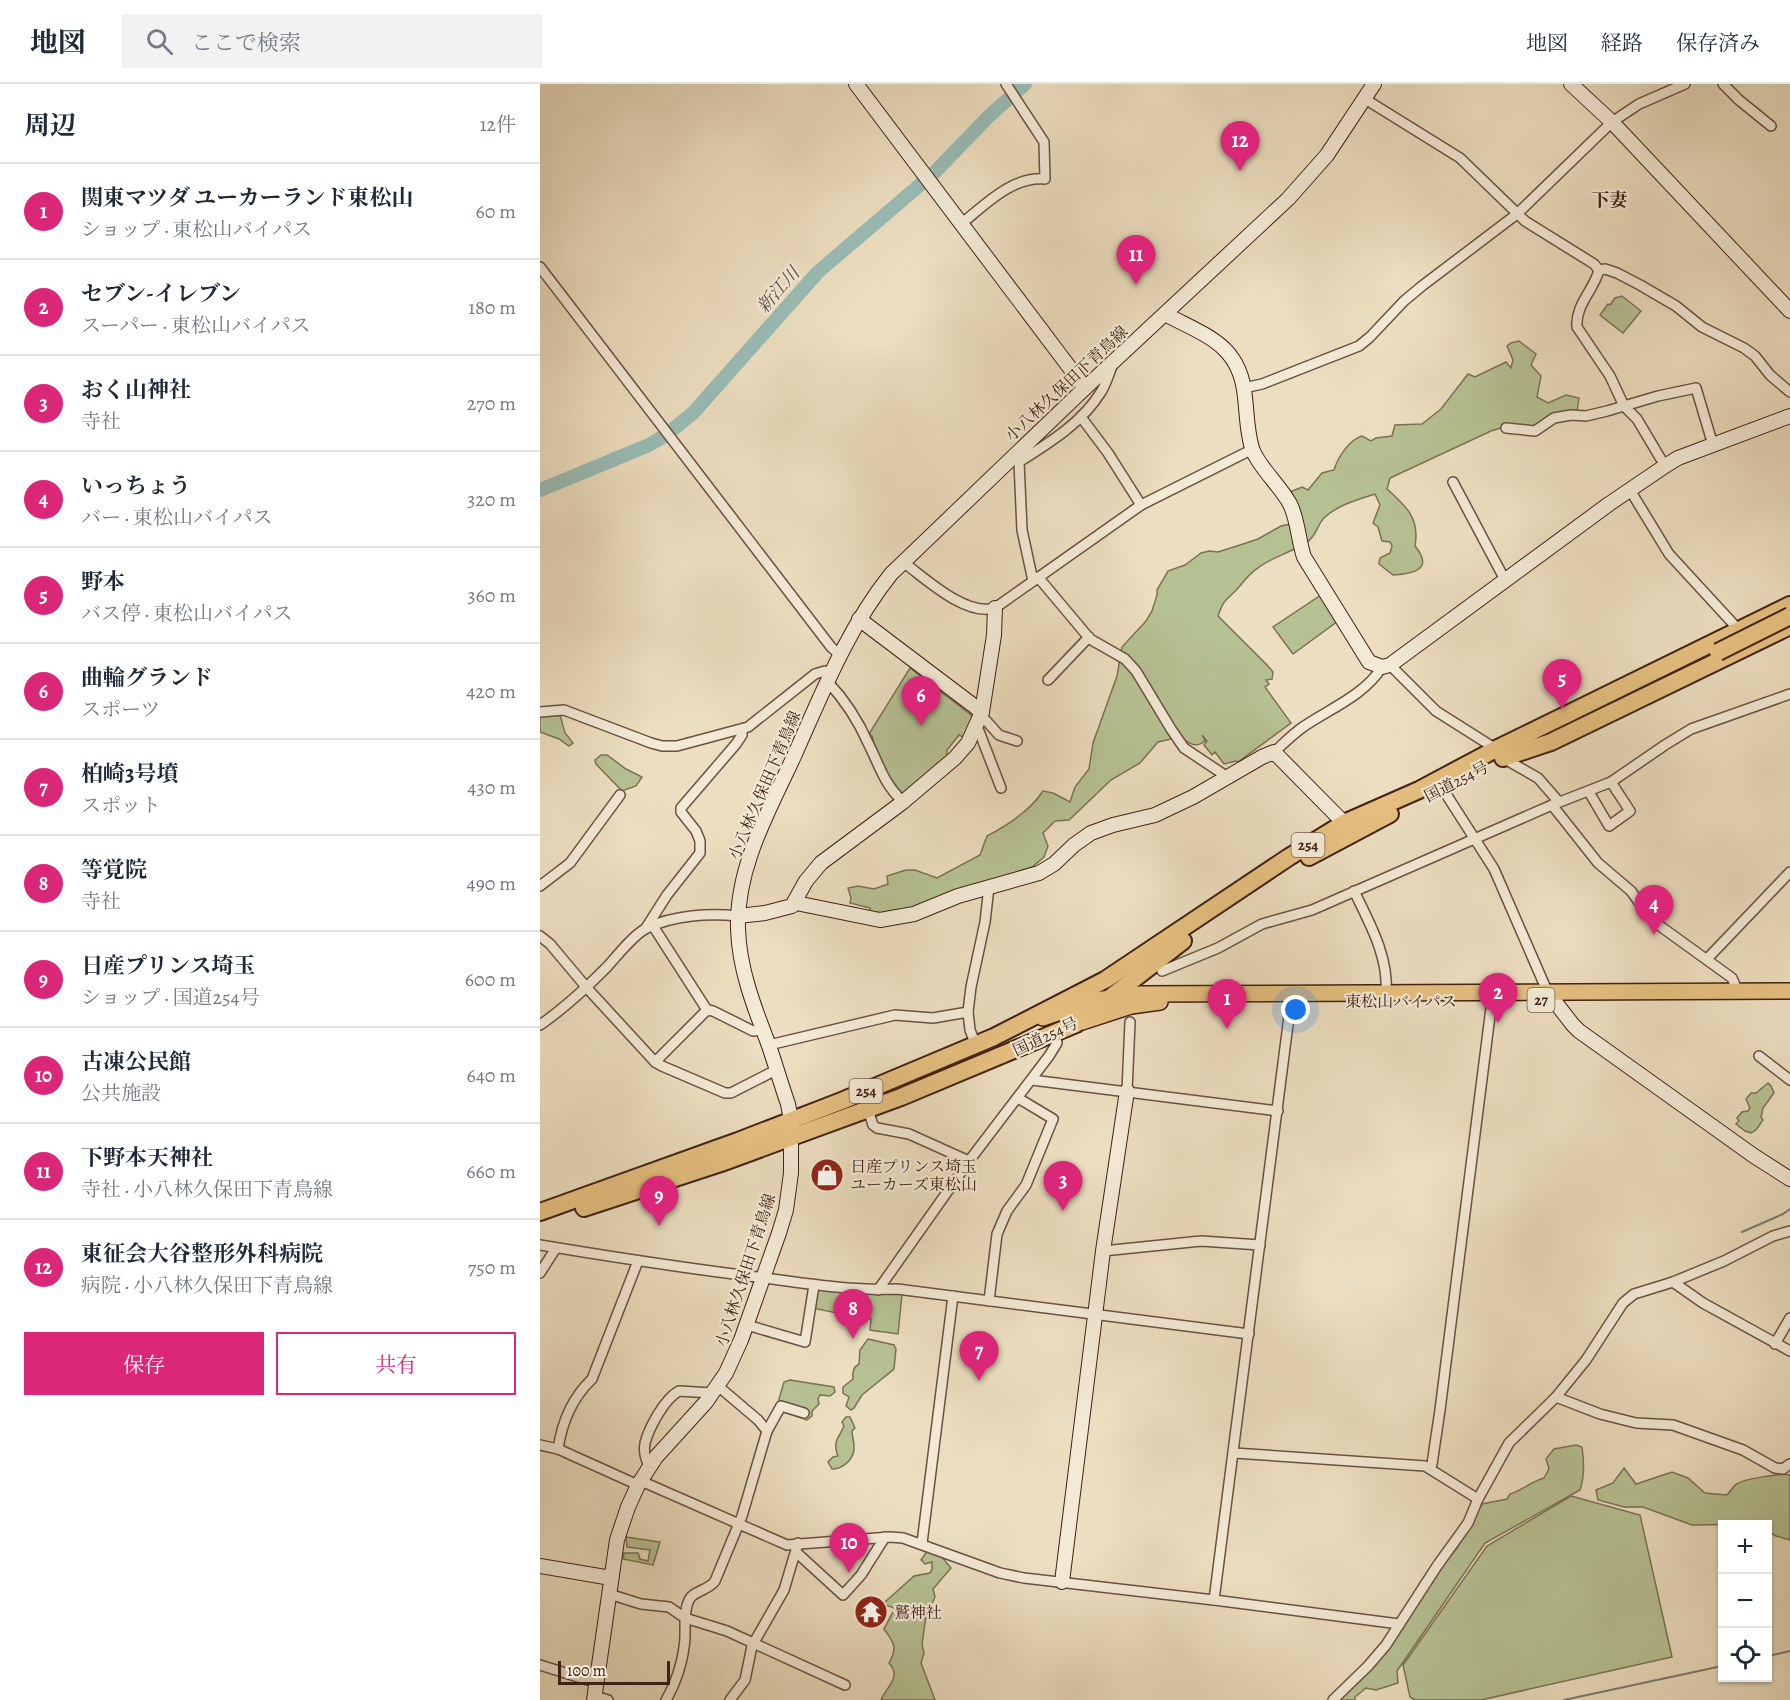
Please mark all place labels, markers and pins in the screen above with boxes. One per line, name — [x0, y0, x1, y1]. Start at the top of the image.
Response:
pin: 12 — [1220, 122, 1260, 171]
pin: 11 — [1116, 236, 1156, 285]
pin: 5 — [1542, 660, 1582, 709]
pin: 6 — [902, 676, 940, 726]
pin: 4 — [1634, 886, 1674, 935]
pin: 2 — [1478, 974, 1518, 1023]
pin: 1 — [1208, 980, 1246, 1029]
place label: 日産プリンス埼玉 ユーカーズ東松山 — [850, 1156, 977, 1196]
shop icon: 日産プリンス埼玉 ユーカーズ東松山 — [809, 1157, 845, 1193]
pin: 3 — [1044, 1162, 1082, 1211]
pin: 9 — [640, 1176, 678, 1226]
pin: 8 — [834, 1290, 872, 1339]
pin: 7 — [960, 1332, 998, 1381]
pin: 10 — [830, 1524, 868, 1573]
temple icon: 鷲神社 — [853, 1594, 889, 1630]
place label: 鷲神社 — [894, 1602, 942, 1624]

